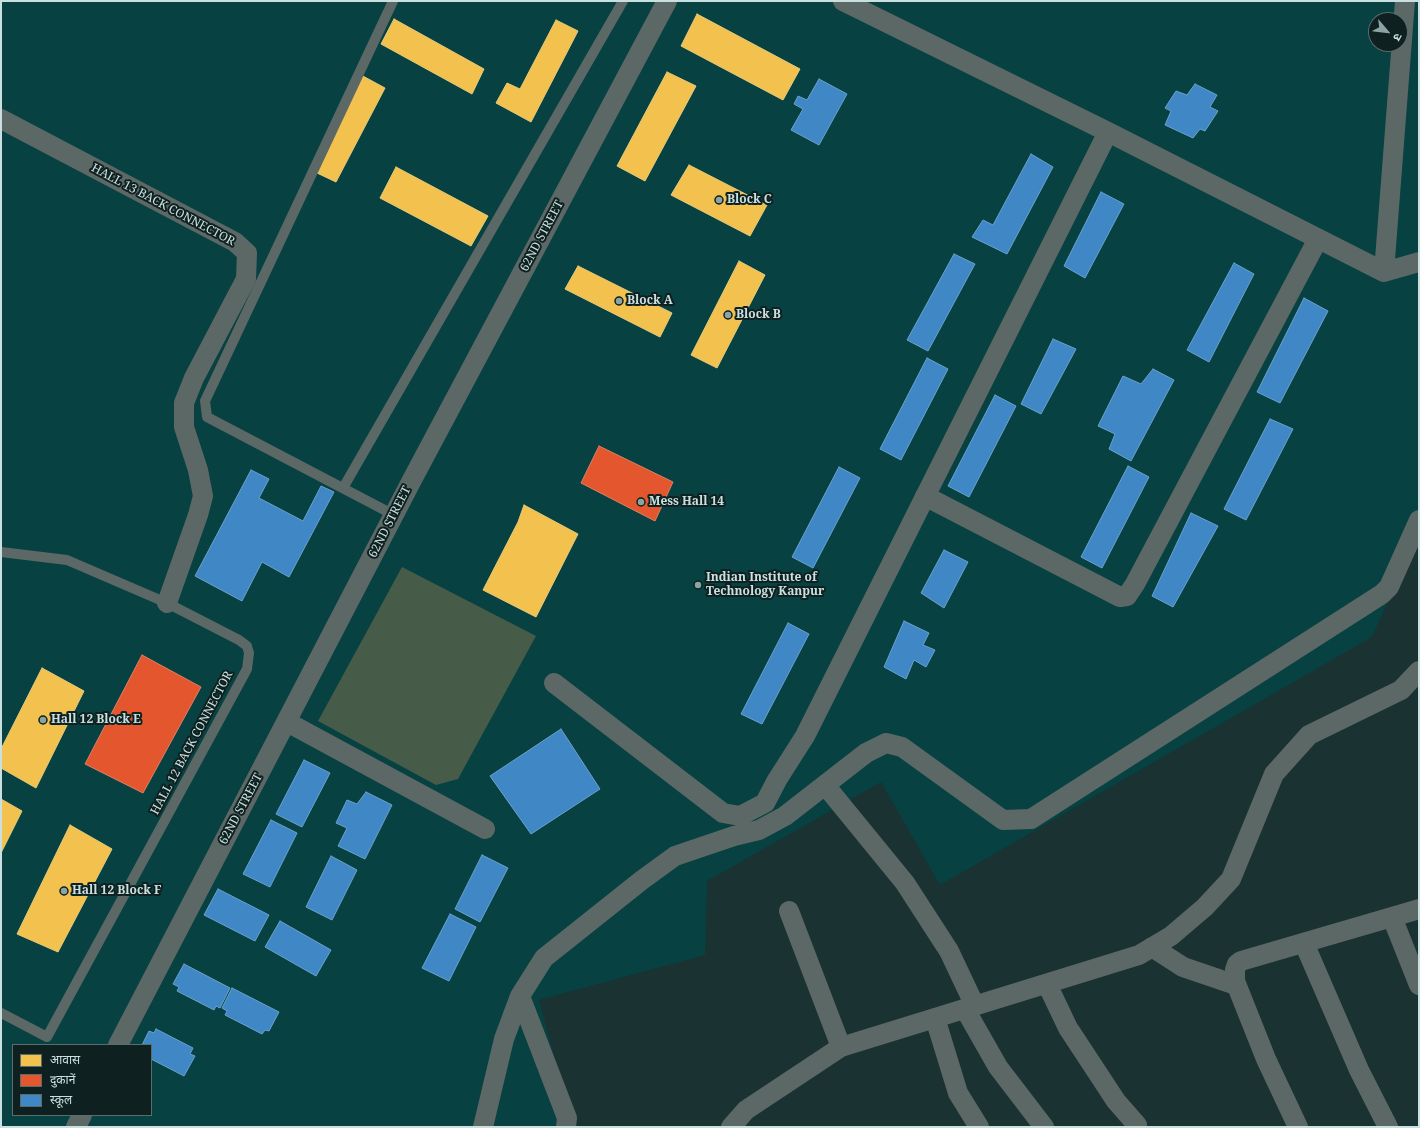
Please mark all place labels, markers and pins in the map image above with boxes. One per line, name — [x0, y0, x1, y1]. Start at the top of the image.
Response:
place label: Block C — [727, 193, 772, 207]
marker: Block C — [714, 195, 724, 205]
place label: Block A — [627, 294, 673, 308]
marker: Block A — [614, 296, 624, 306]
place label: Block B — [736, 308, 781, 322]
marker: Block B — [723, 310, 733, 320]
place label: Mess Hall 14 — [649, 495, 724, 509]
marker: Mess Hall 14 — [636, 497, 646, 507]
place label: Indian Institute of Technology Kanpur — [706, 571, 824, 599]
marker: Indian Institute of Technology Kanpur — [693, 580, 703, 590]
place label: Hall 12 Block E — [51, 713, 141, 727]
marker: Hall 12 Block E — [38, 715, 48, 725]
place label: Hall 12 Block F — [72, 884, 161, 898]
marker: Hall 12 Block F — [59, 886, 69, 896]

